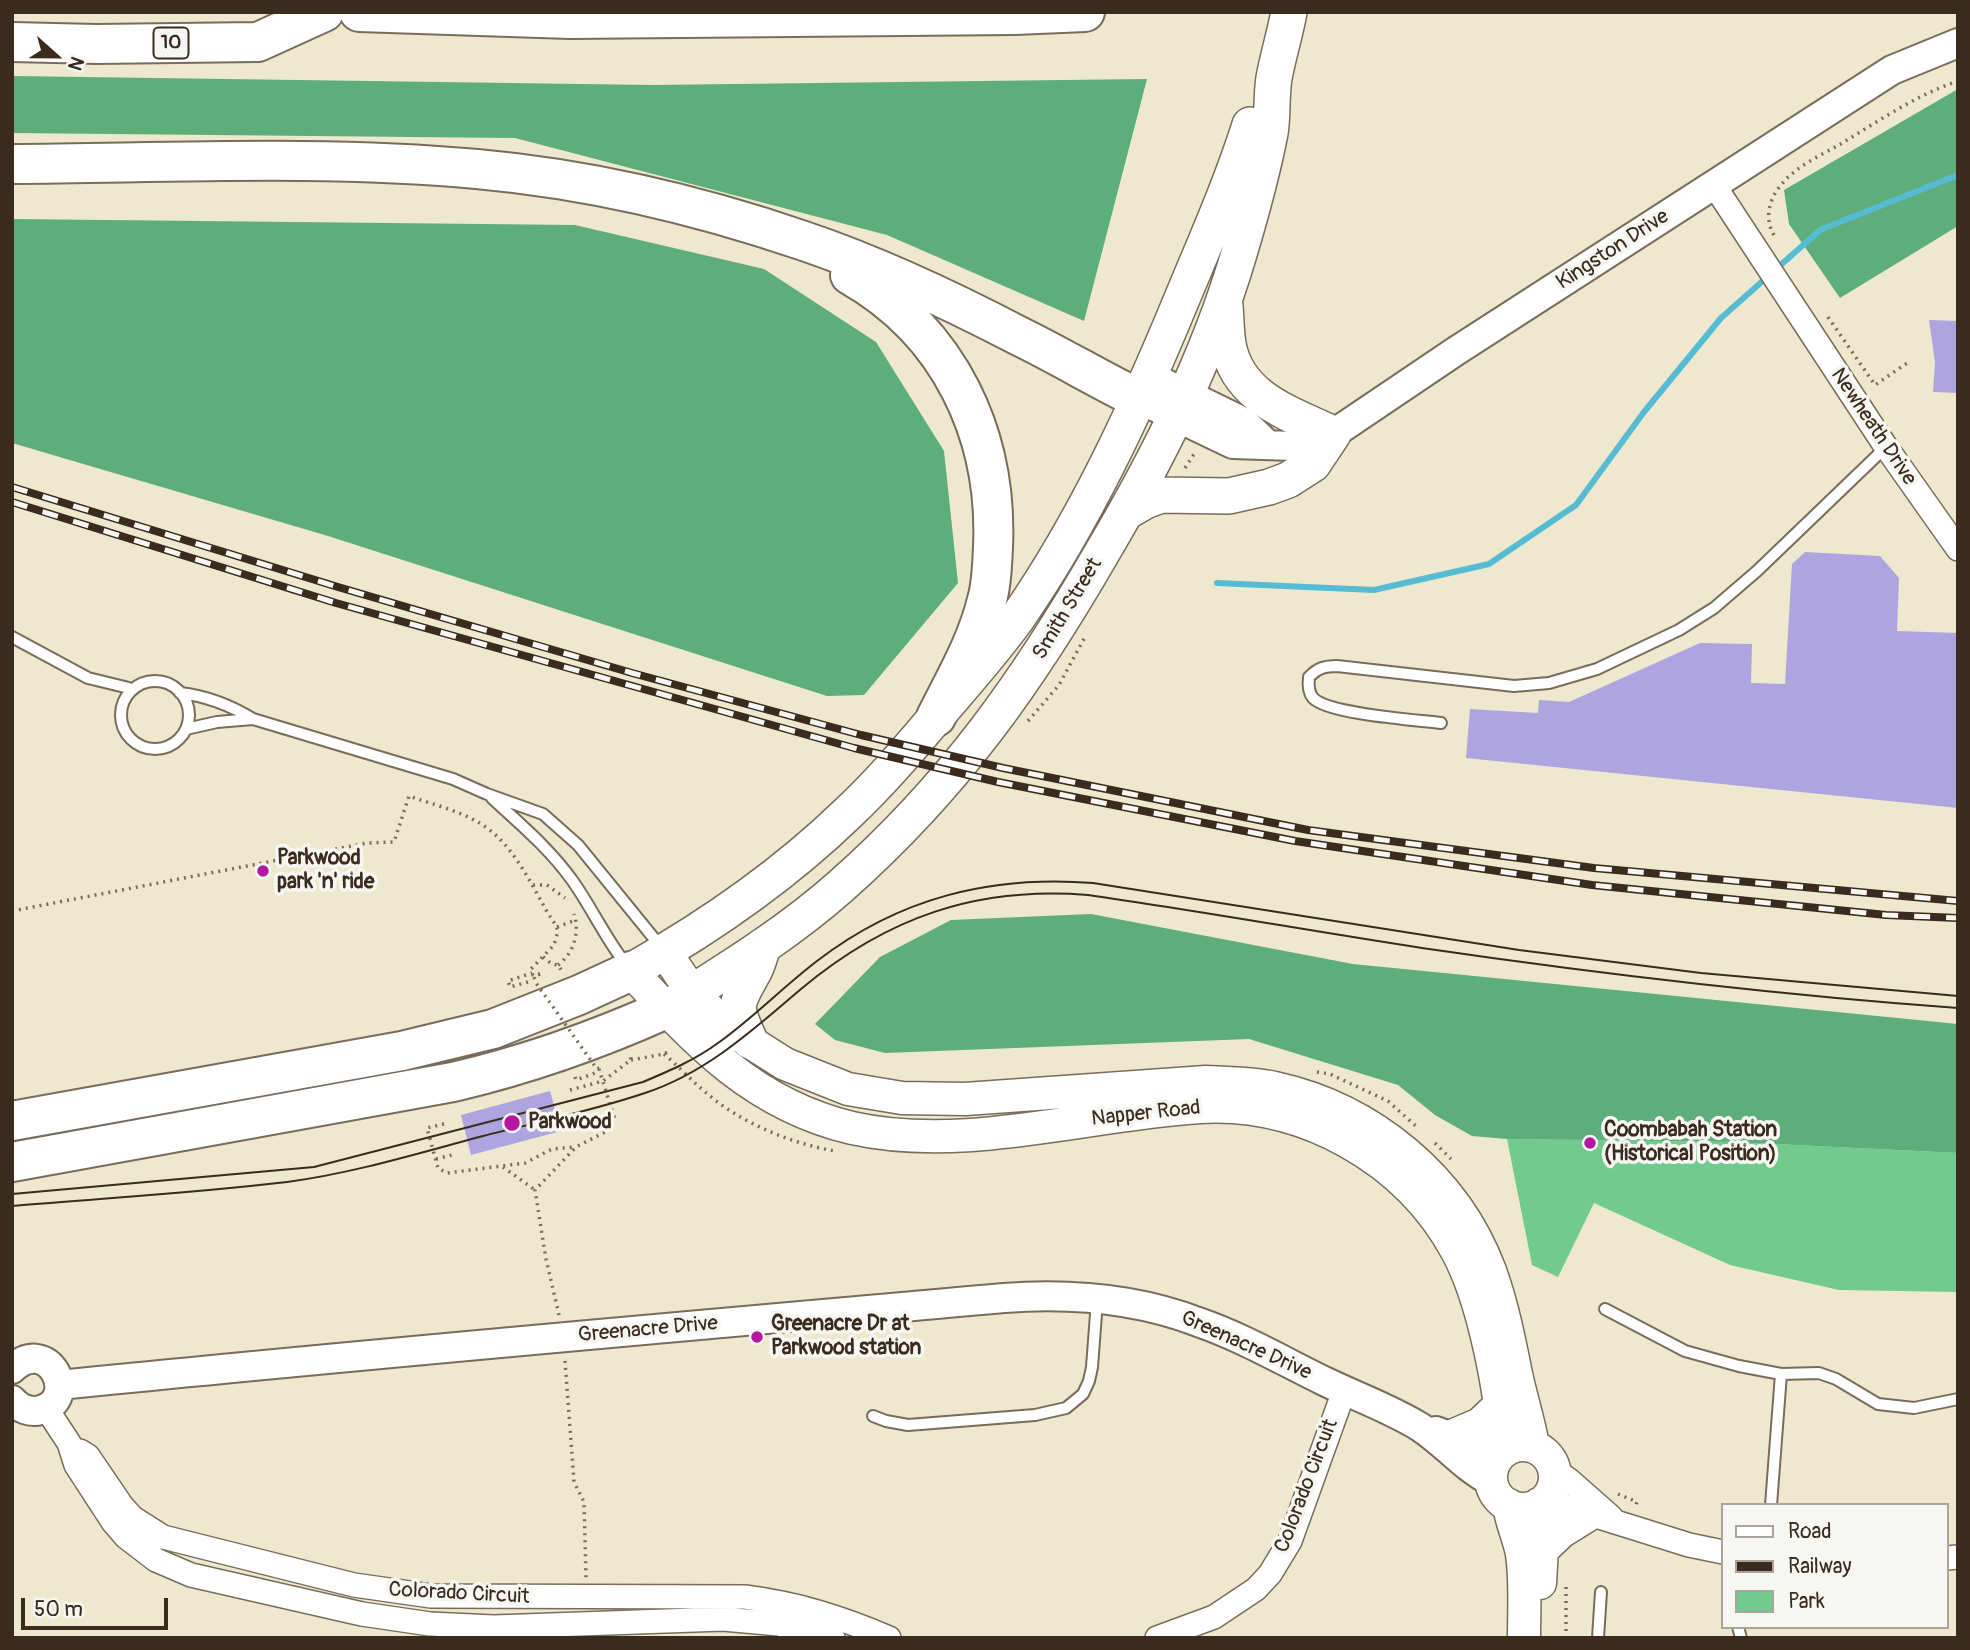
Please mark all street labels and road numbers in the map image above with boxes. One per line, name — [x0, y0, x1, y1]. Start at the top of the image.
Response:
road number: 10 — [154, 28, 188, 58]
street label: Kingston Drive — [1552, 204, 1674, 296]
street label: Newheath Drive — [1825, 364, 1921, 490]
street label: Smith Street — [1028, 553, 1108, 665]
street label: Napper Road — [1090, 1096, 1202, 1132]
street label: Greenacre Drive — [1177, 1306, 1315, 1386]
street label: Greenacre Drive — [577, 1311, 719, 1349]
street label: Colorado Circuit — [1270, 1416, 1344, 1556]
street label: Colorado Circuit — [388, 1578, 530, 1610]

